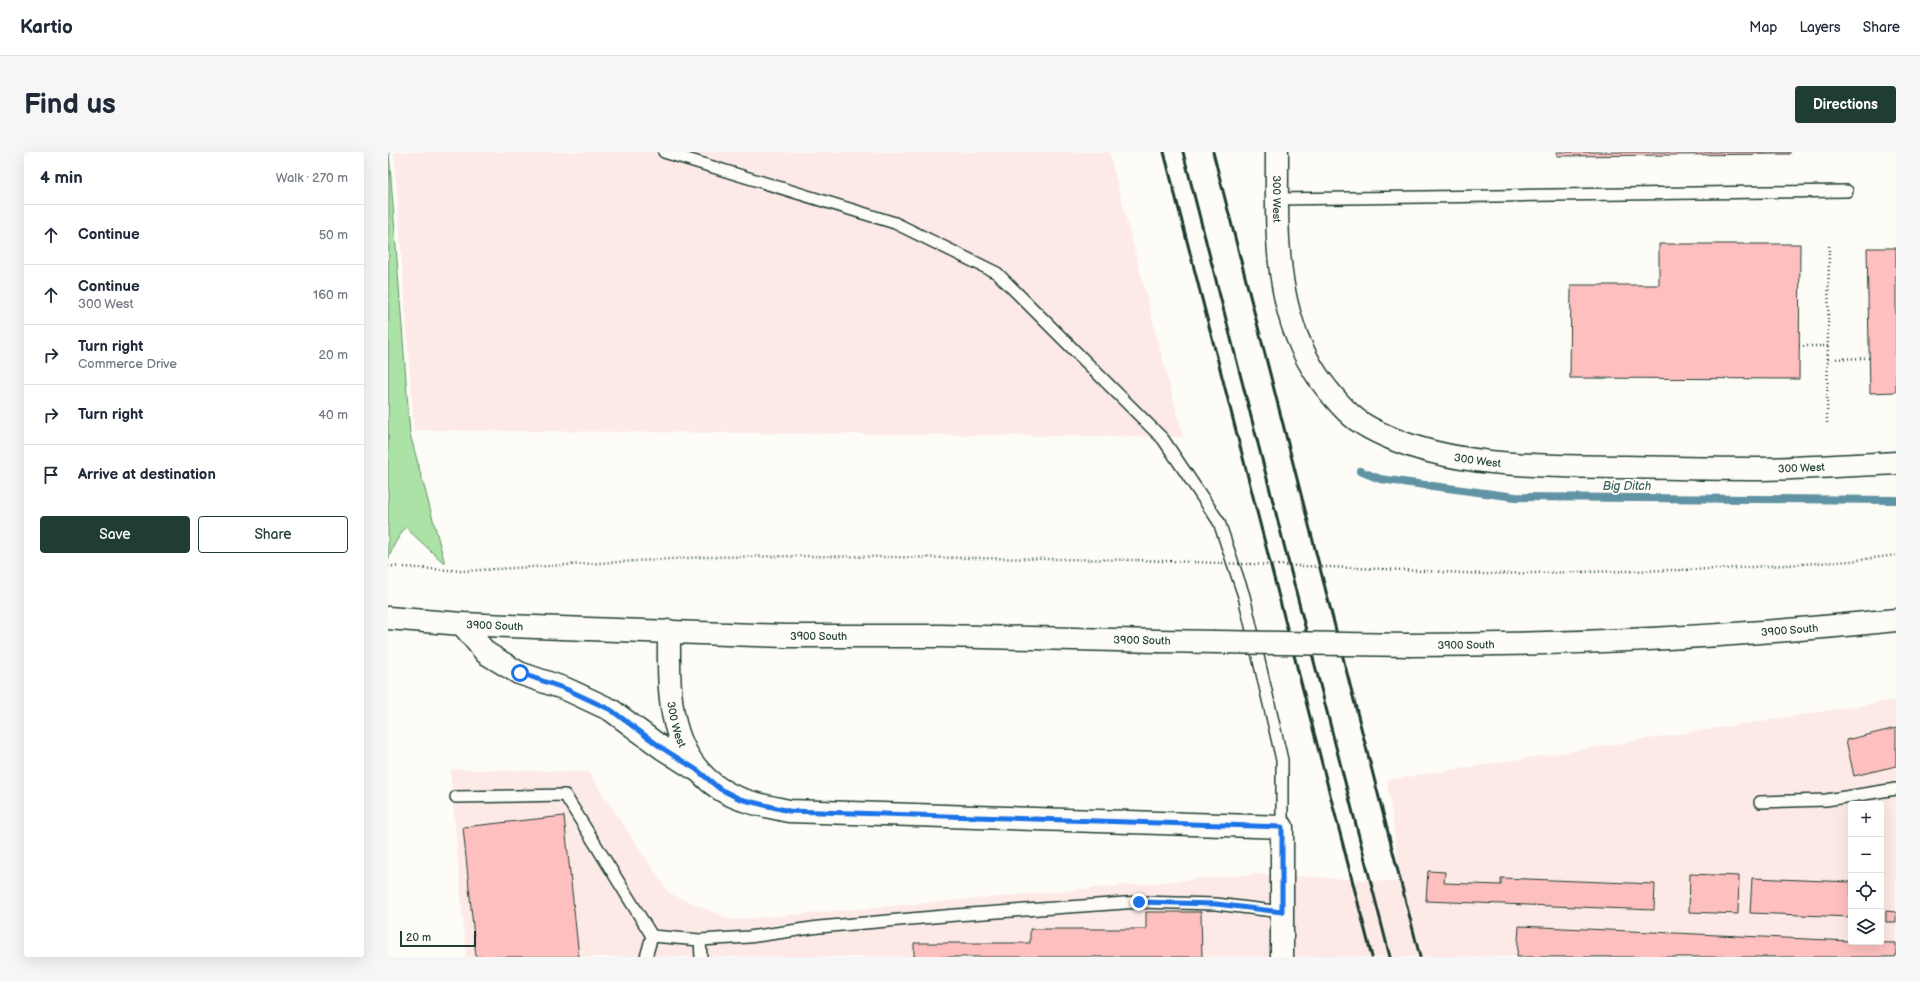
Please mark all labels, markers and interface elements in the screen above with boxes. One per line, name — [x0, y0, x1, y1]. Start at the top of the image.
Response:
text: Kartio — [20, 16, 73, 39]
text: Map — [1749, 19, 1777, 36]
text: Layers — [1799, 19, 1841, 36]
text: Share — [1863, 19, 1900, 36]
button: Directions — [1795, 86, 1896, 123]
text: Find us — [24, 88, 116, 121]
text: 4 min — [40, 168, 83, 188]
text: Walk · 270 m — [276, 170, 348, 186]
street label: 300 West — [1270, 175, 1283, 223]
icon: ahead — [40, 224, 62, 246]
text: Continue — [78, 225, 140, 244]
text: 50 m — [319, 227, 348, 243]
text: Continue — [78, 277, 140, 296]
icon: ahead — [40, 284, 62, 306]
text: 160 m — [313, 287, 348, 303]
text: 300 West — [78, 296, 134, 312]
text: Turn right — [78, 337, 143, 356]
icon: right — [40, 344, 62, 366]
text: 20 m — [318, 347, 348, 363]
text: Commerce Drive — [78, 356, 177, 372]
icon: right — [40, 404, 62, 426]
text: Turn right — [78, 405, 143, 424]
text: 40 m — [318, 407, 348, 423]
street label: 300 West — [1453, 451, 1502, 470]
street label: 300 West — [1778, 461, 1826, 476]
icon: arrive — [40, 464, 62, 486]
text: Arrive at destination — [78, 465, 216, 484]
water label: Big Ditch — [1603, 479, 1652, 494]
button: Save — [40, 516, 190, 553]
button: Share — [198, 516, 348, 553]
street label: 3900 South — [466, 618, 524, 633]
street label: 3900 South — [1761, 622, 1819, 639]
street label: 3900 South — [790, 630, 847, 643]
street label: 3900 South — [1113, 634, 1171, 647]
street label: 3900 South — [1437, 638, 1495, 652]
route start — [511, 664, 529, 682]
street label: 300 West — [664, 701, 689, 750]
map controls — [1848, 801, 1884, 945]
button: + — [1848, 801, 1884, 837]
button: − — [1848, 837, 1884, 873]
button: locate — [1848, 873, 1884, 909]
route end — [1130, 893, 1148, 911]
button: layers — [1848, 909, 1884, 945]
scale bar — [400, 929, 476, 948]
text: 20 m — [406, 931, 431, 944]

